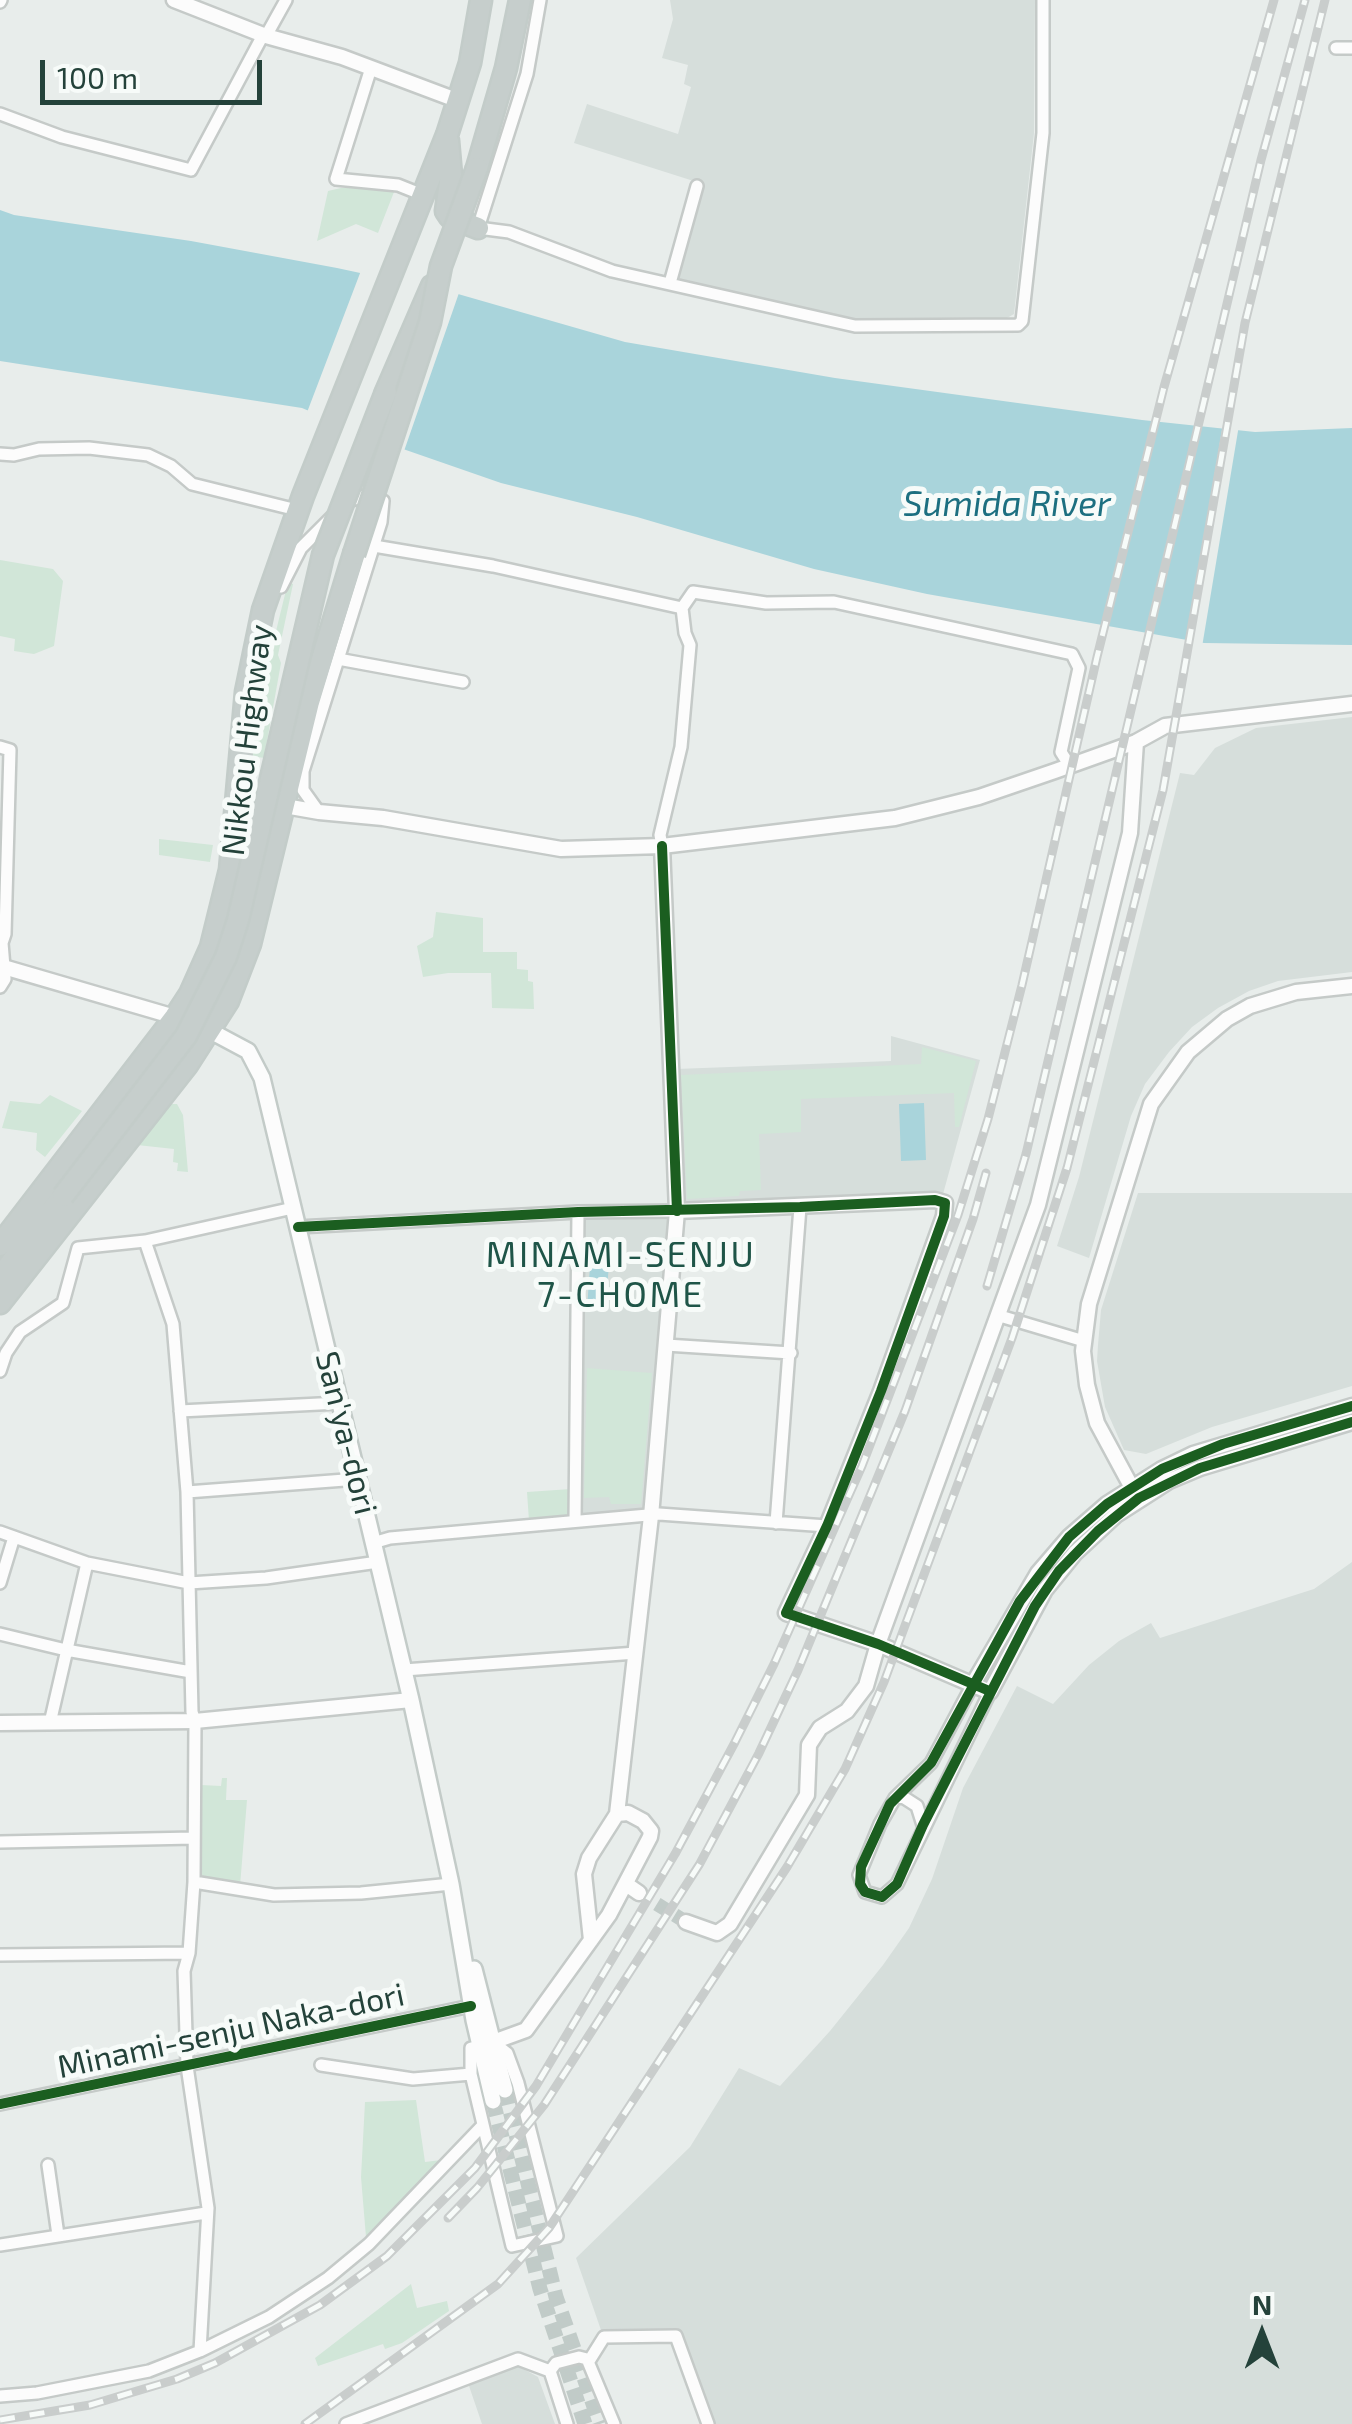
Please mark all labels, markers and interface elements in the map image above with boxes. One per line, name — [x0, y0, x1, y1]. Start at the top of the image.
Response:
scale bar — [45, 40, 268, 102]
text: 100 m — [57, 59, 138, 95]
water label: Sumida River — [903, 483, 1111, 525]
street label: Nikkou Highway — [214, 622, 280, 858]
district label: MINAMI-SENJU 7-CHOME — [486, 1234, 756, 1316]
street label: San'ya-dori — [307, 1348, 385, 1518]
street label: Minami-senju Naka-dori — [54, 1975, 408, 2087]
north arrow — [1212, 2284, 1312, 2384]
text: N — [1252, 2287, 1272, 2321]

